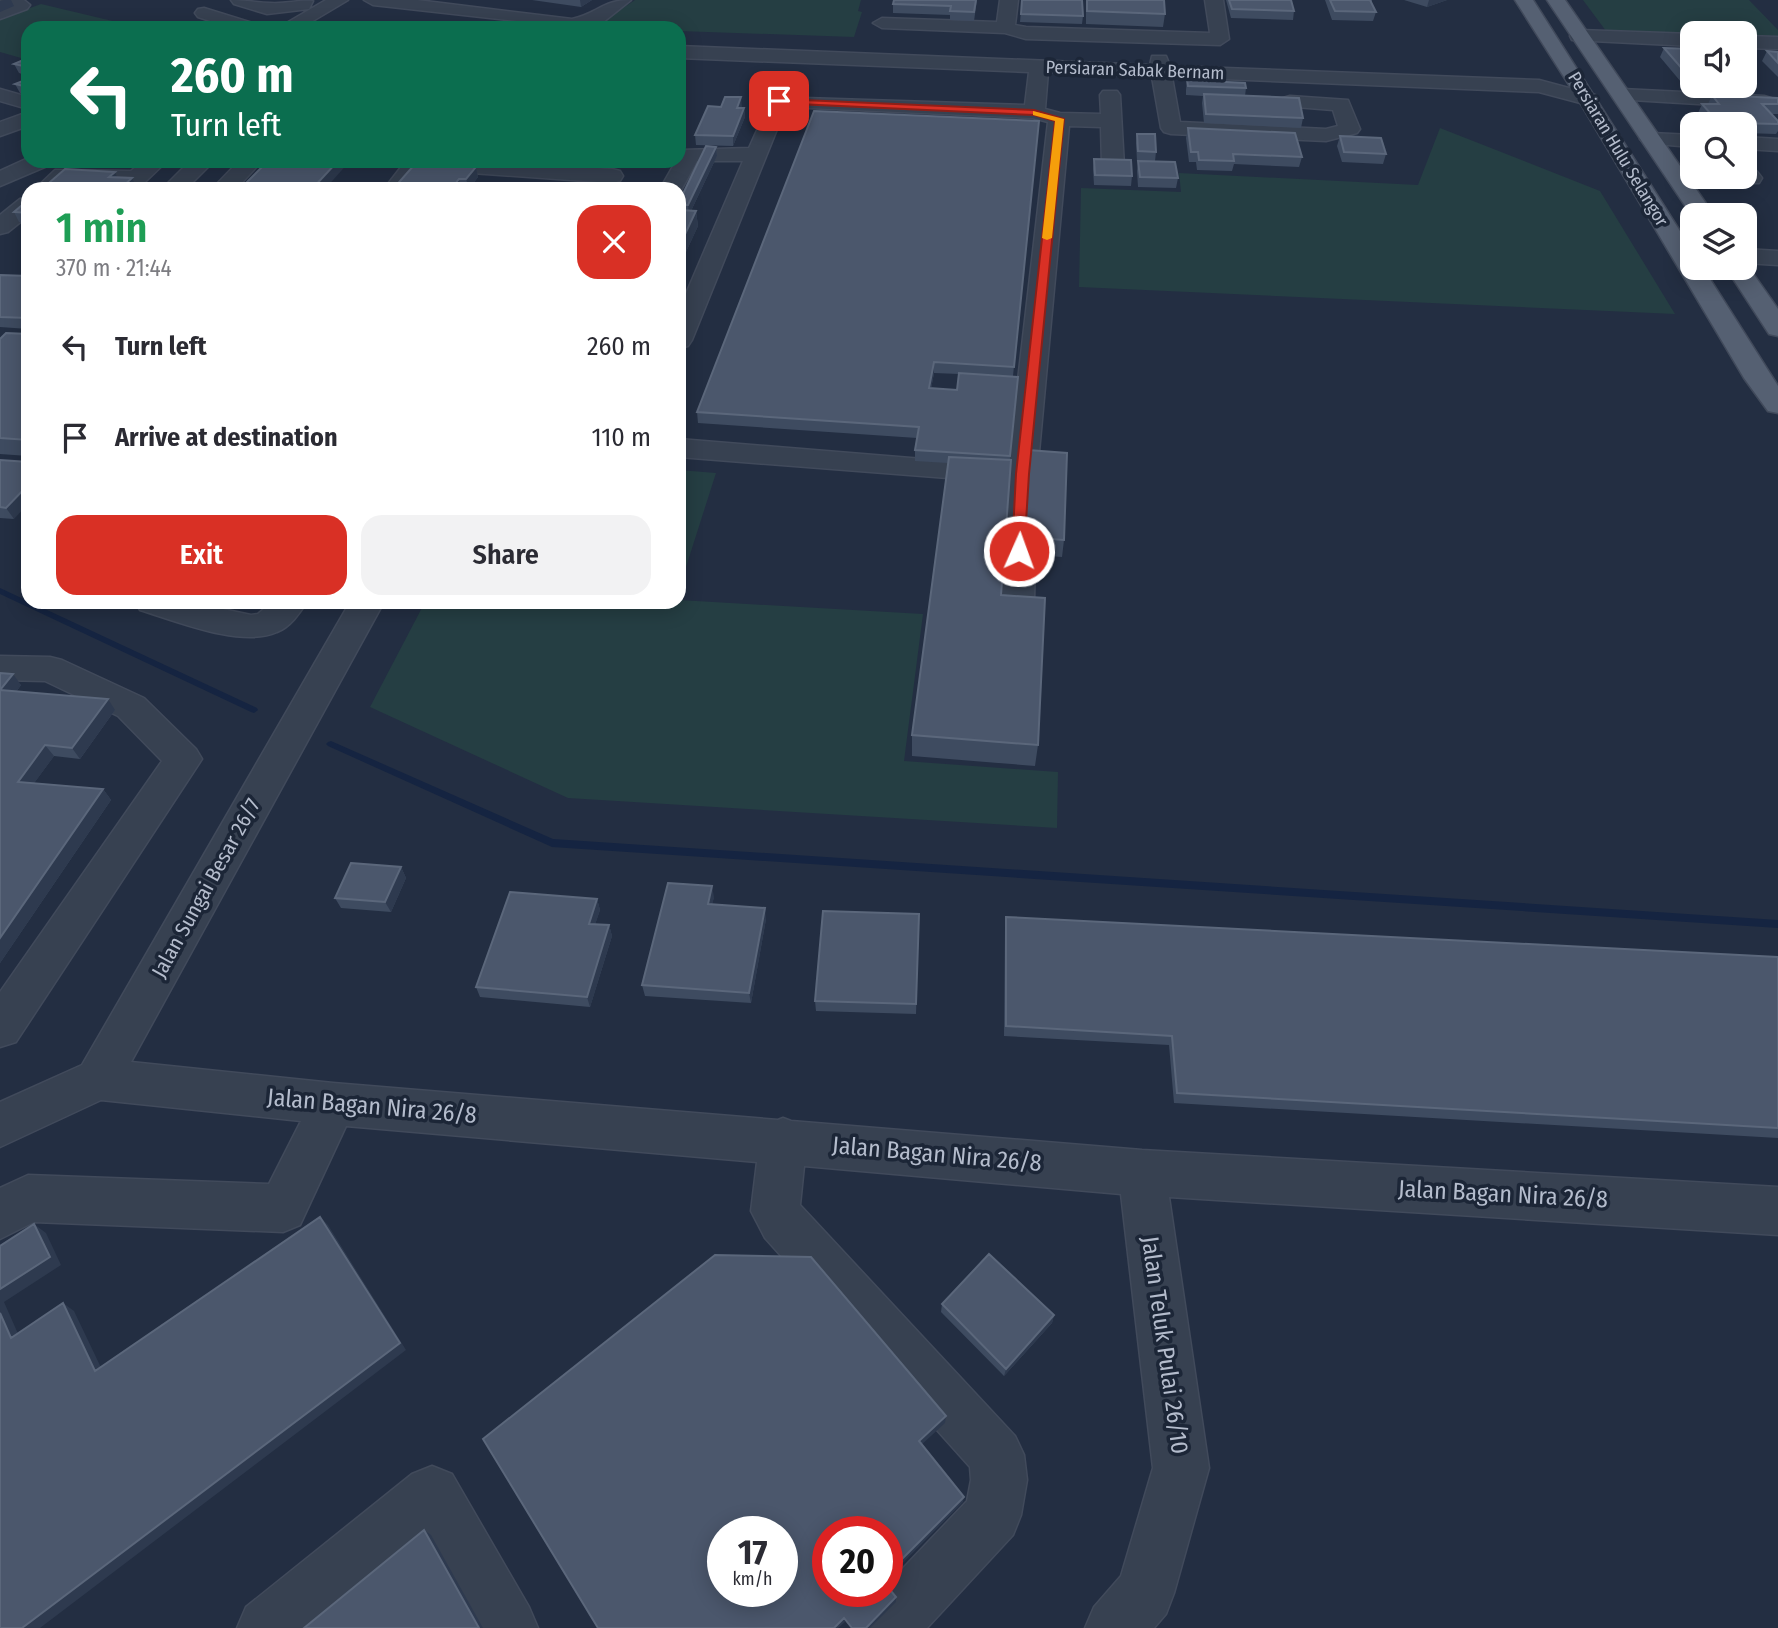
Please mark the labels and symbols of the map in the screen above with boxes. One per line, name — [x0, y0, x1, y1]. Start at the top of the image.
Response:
street label: Persiaran Sabak Bernam — [1045, 56, 1225, 84]
street label: Persiaran Hulu Selangor — [1563, 68, 1673, 231]
pin — [749, 71, 809, 131]
position arrow — [982, 514, 1056, 588]
street label: Jalan Sungai Besar 26/7 — [146, 794, 266, 982]
street label: Jalan Bagan Nira 26/8 — [266, 1083, 478, 1129]
street label: Jalan Bagan Nira 26/8 — [831, 1131, 1043, 1177]
street label: Jalan Bagan Nira 26/8 — [1397, 1175, 1609, 1213]
street label: Jalan Teluk Pulai 26/10 — [1136, 1234, 1194, 1456]
speed limit sign: 20 — [812, 1516, 903, 1607]

